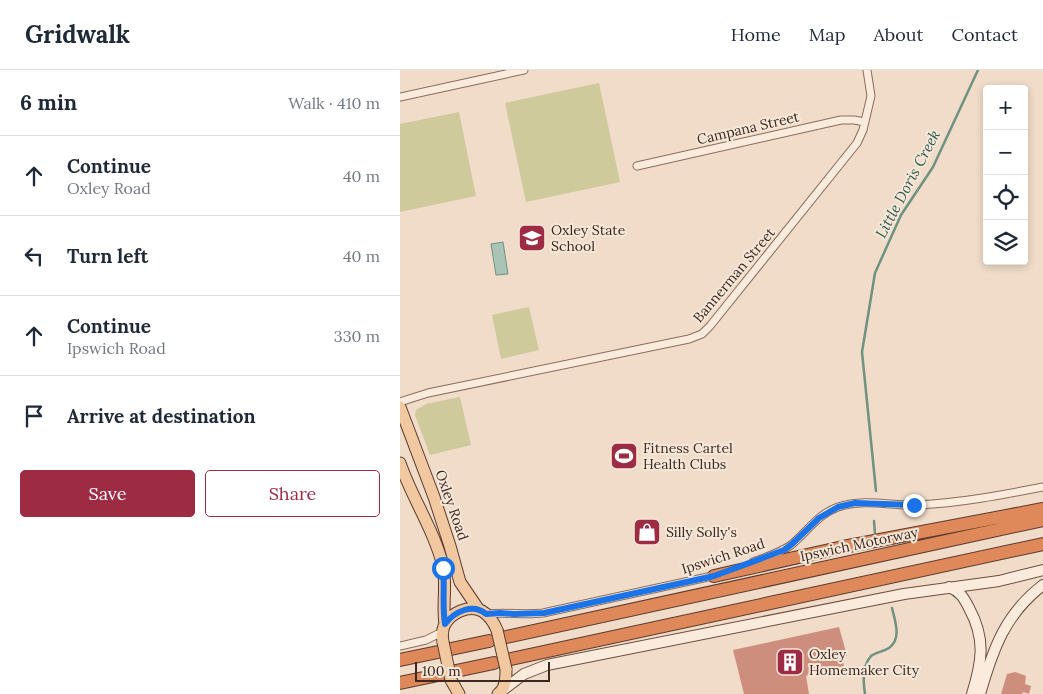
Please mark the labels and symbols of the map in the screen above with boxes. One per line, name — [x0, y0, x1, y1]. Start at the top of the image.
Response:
street label: Campana Street — [695, 107, 801, 148]
water label: Little Doris Creek — [871, 126, 944, 241]
place label: Oxley State School — [551, 221, 626, 255]
school or university icon: Oxley State School — [517, 223, 547, 253]
street label: Bannerman Street — [689, 224, 779, 326]
place label: Fitness Cartel Health Clubs — [643, 439, 733, 473]
sports icon: Fitness Cartel Health Clubs — [609, 441, 639, 471]
street label: Oxley Road — [432, 467, 472, 543]
route end — [903, 494, 926, 517]
shop icon: Silly Solly's — [632, 517, 662, 547]
place label: Silly Solly's — [666, 523, 737, 541]
street label: Ipswich Motorway — [798, 523, 920, 565]
street label: Ipswich Road — [679, 534, 767, 578]
route start — [432, 557, 455, 580]
place label: Oxley Homemaker City — [809, 645, 920, 679]
building icon: Oxley Homemaker City — [775, 647, 805, 677]
scale bar — [415, 659, 550, 682]

